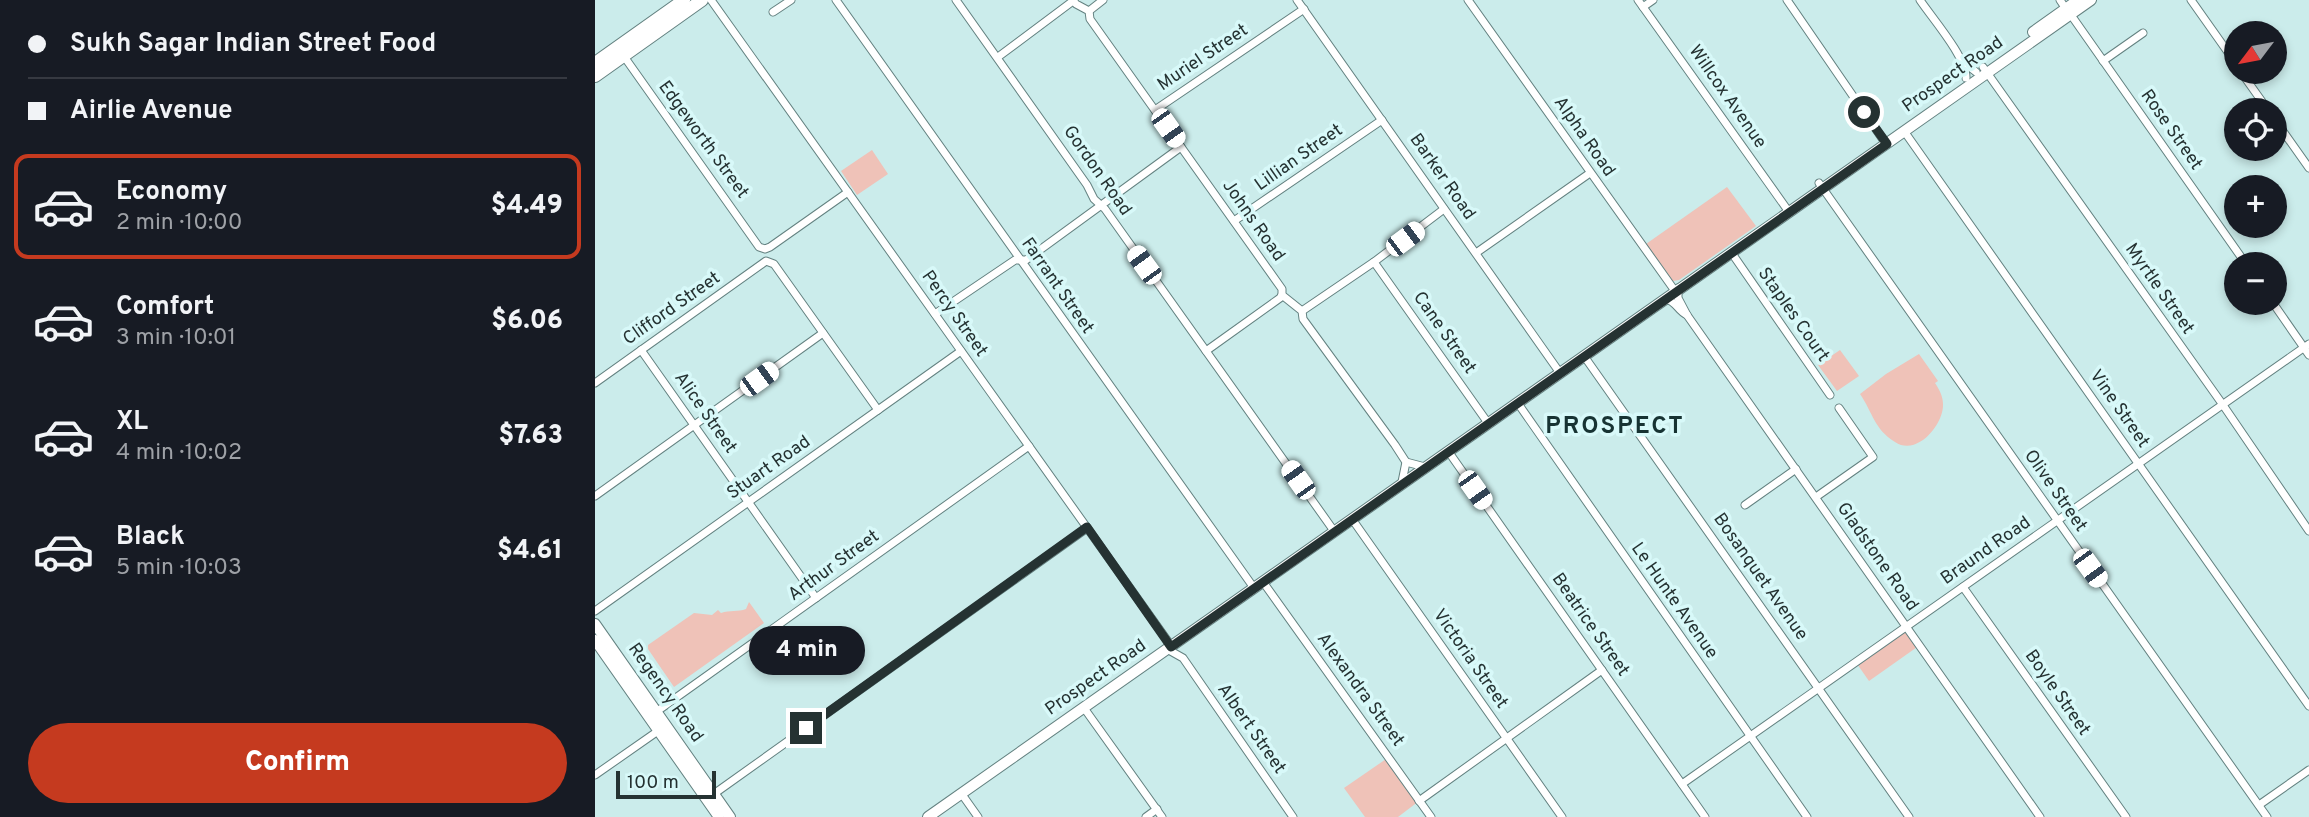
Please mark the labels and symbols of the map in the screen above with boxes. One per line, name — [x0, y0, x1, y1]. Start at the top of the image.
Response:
street label: Muriel Street — [1153, 19, 1253, 97]
north arrow — [2224, 21, 2287, 84]
street label: Prospect Road — [1898, 32, 2008, 118]
street label: Willcox Avenue — [1683, 41, 1771, 153]
street label: Edgeworth Street — [653, 77, 753, 203]
street label: Rose Street — [2135, 85, 2207, 175]
street label: Alpha Road — [1548, 92, 1620, 182]
route start — [1848, 96, 1880, 128]
car — [1148, 105, 1189, 151]
street label: Lillian Street — [1251, 119, 1347, 197]
street label: Gordon Road — [1057, 121, 1137, 221]
street label: Barker Road — [1404, 129, 1480, 225]
street label: Johns Road — [1216, 176, 1290, 266]
car — [1382, 218, 1429, 260]
street label: Farrant Street — [1015, 233, 1099, 339]
street label: Myrtle Street — [2119, 239, 2199, 339]
car — [1124, 242, 1165, 288]
street label: Staples Court — [1752, 263, 1834, 367]
street label: Percy Street — [916, 266, 992, 362]
street label: Clifford Street — [619, 267, 725, 351]
street label: Cane Street — [1407, 287, 1481, 379]
car — [736, 358, 783, 400]
street label: Vine Street — [2084, 365, 2154, 453]
street label: Alice Street — [669, 368, 741, 458]
district label: PROSPECT — [1545, 412, 1685, 442]
street label: Stuart Road — [723, 431, 815, 505]
street label: Olive Street — [2018, 445, 2092, 537]
car — [1278, 457, 1319, 503]
car — [1455, 467, 1496, 513]
street label: Gladstone Road — [1831, 498, 1923, 616]
street label: Bosanquet Avenue — [1707, 509, 1813, 645]
street label: Braund Road — [1937, 512, 2035, 590]
street label: Arthur Street — [784, 525, 884, 607]
street label: Le Hunte Avenue — [1625, 538, 1723, 664]
car — [2070, 545, 2111, 591]
street label: Beatrice Street — [1546, 569, 1634, 681]
street label: Victoria Street — [1427, 605, 1513, 713]
callout: 4 min — [748, 626, 864, 676]
street label: Alexandra Street — [1311, 629, 1409, 751]
street label: Prospect Road — [1041, 635, 1151, 721]
street label: Regency Road — [622, 639, 708, 747]
street label: Boyle Street — [2019, 646, 2095, 740]
street label: Albert Street — [1211, 679, 1291, 779]
route end — [790, 712, 822, 744]
scale bar — [616, 768, 716, 800]

